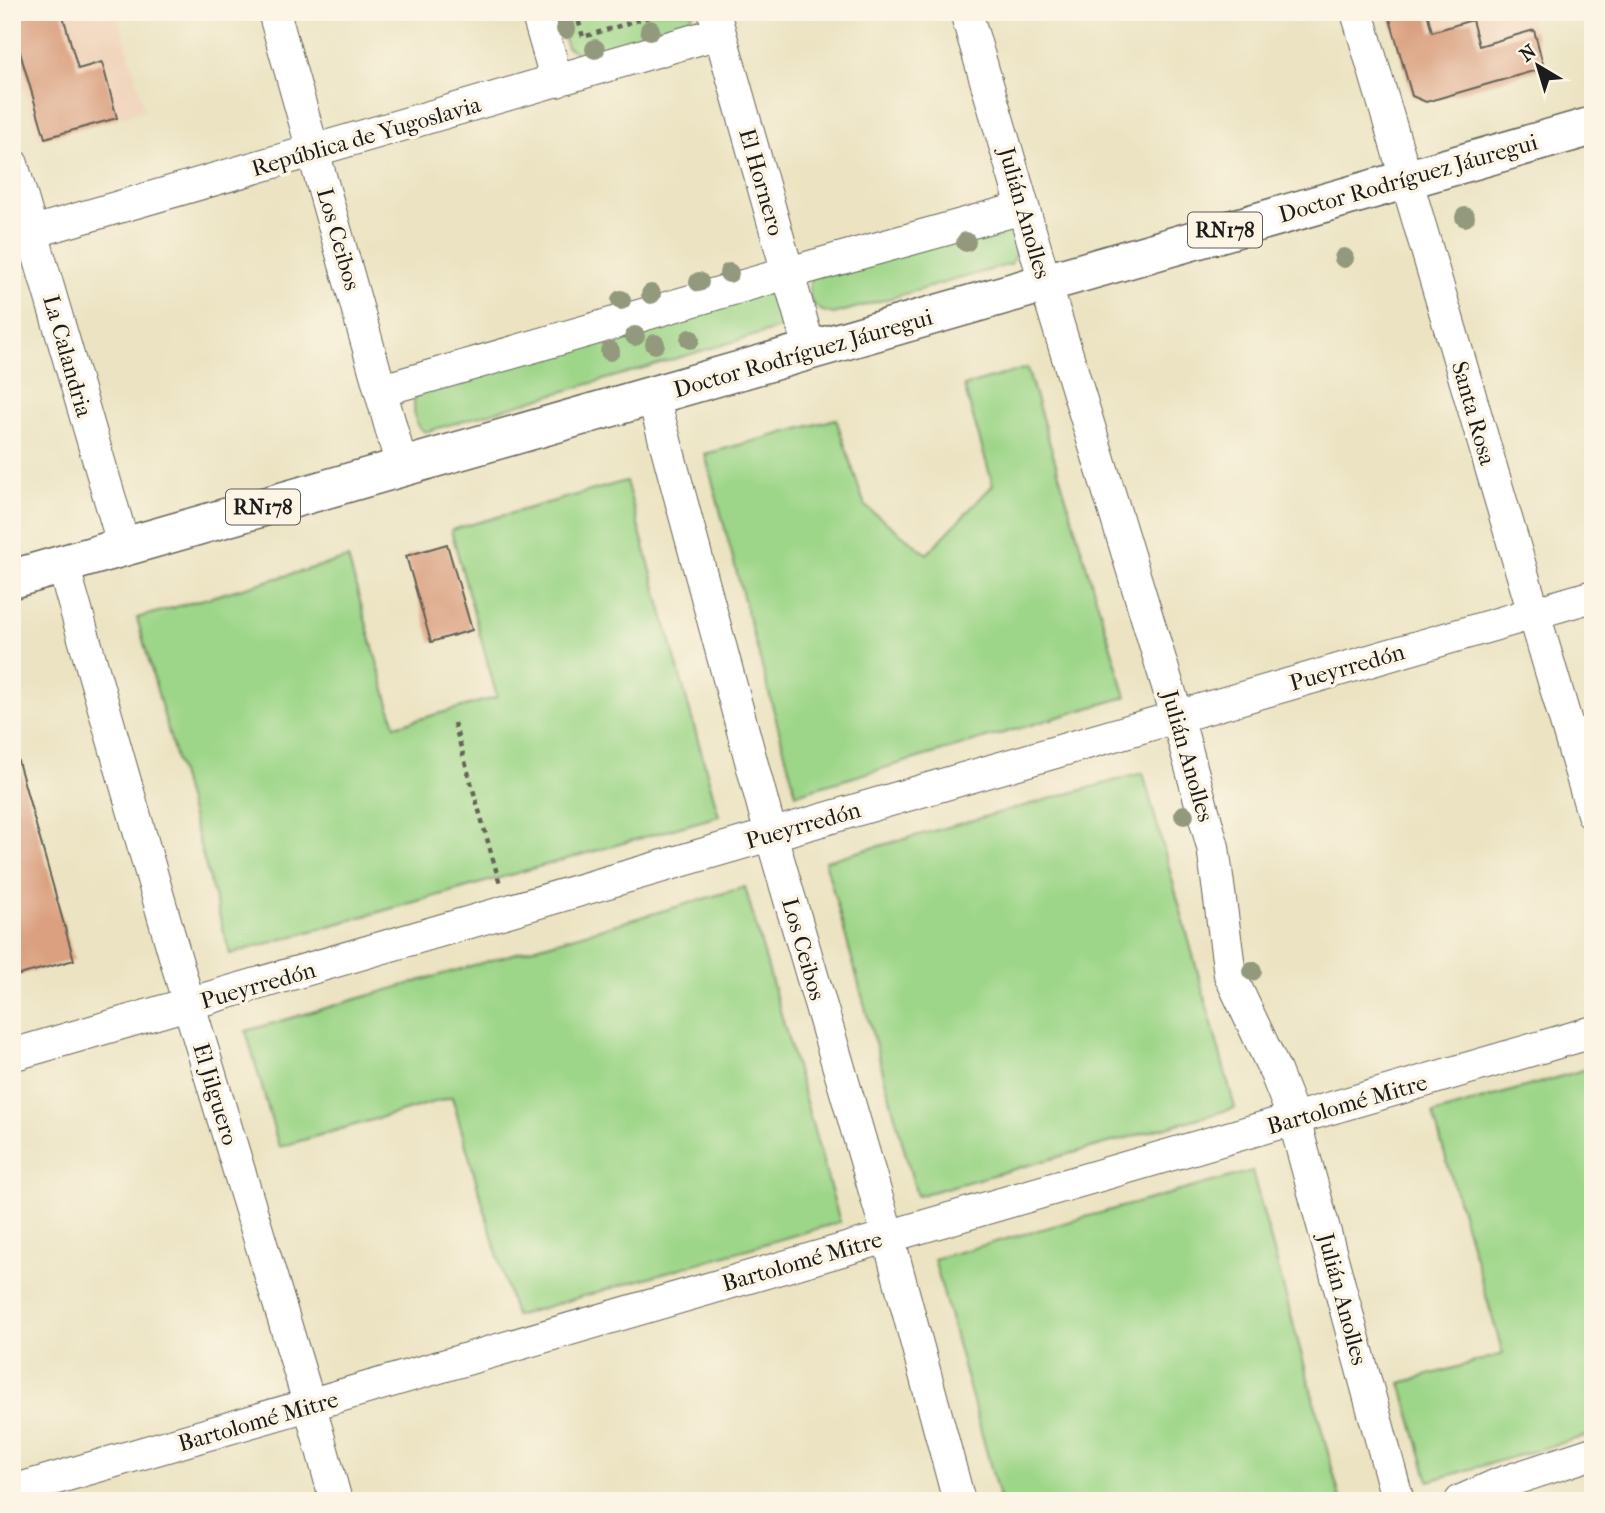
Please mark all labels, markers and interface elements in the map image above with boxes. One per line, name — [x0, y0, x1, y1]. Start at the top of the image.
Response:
north arrow — [1504, 32, 1574, 102]
text: N — [1516, 40, 1541, 66]
street label: República de Yugoslavia — [248, 91, 484, 182]
street label: El Hornero — [733, 125, 790, 239]
street label: Doctor Rodríguez Jáuregui — [1276, 128, 1541, 228]
street label: Julián Anolles — [992, 142, 1056, 282]
street label: Los Ceibos — [311, 185, 366, 293]
road number: RN178 — [1188, 212, 1262, 247]
street label: La Calandria — [37, 292, 98, 421]
street label: Doctor Rodríguez Jáuregui — [671, 303, 936, 403]
street label: Santa Rosa — [1446, 358, 1501, 468]
road number: RN178 — [226, 490, 300, 524]
street label: Pueyrredón — [1287, 638, 1408, 697]
street label: Julián Anolles — [1155, 685, 1219, 825]
street label: Pueyrredón — [743, 796, 864, 855]
street label: Los Ceibos — [776, 895, 831, 1003]
street label: Pueyrredón — [198, 956, 319, 1015]
street label: El Jilguero — [187, 1040, 244, 1148]
street label: Bartolomé Mitre — [1264, 1069, 1430, 1140]
street label: Bartolomé Mitre — [719, 1226, 885, 1297]
street label: Julián Anolles — [1311, 1228, 1373, 1368]
street label: Bartolomé Mitre — [175, 1386, 341, 1457]

